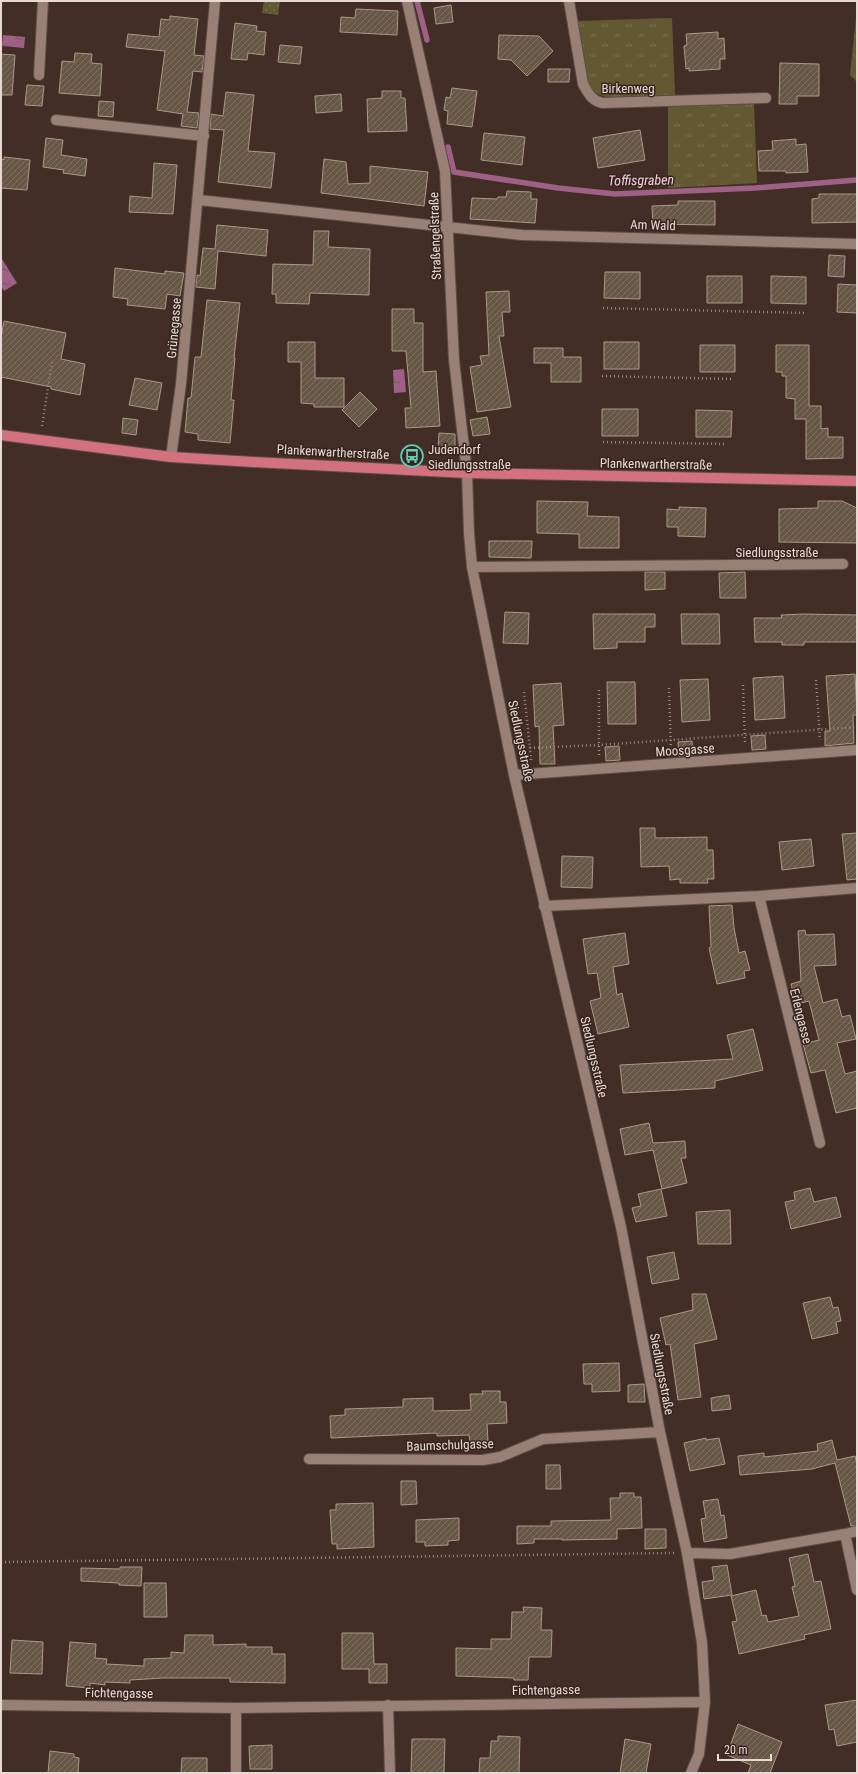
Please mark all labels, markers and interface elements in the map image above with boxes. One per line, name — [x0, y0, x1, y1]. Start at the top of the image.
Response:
street label: Birkenweg — [601, 81, 655, 96]
water label: Toffisgraben — [608, 171, 674, 189]
street label: Straßengelstraße — [426, 192, 444, 280]
street label: Am Wald — [630, 217, 676, 233]
street label: Grünegasse — [164, 297, 184, 359]
street label: Plankenwartherstraße — [276, 442, 390, 462]
place label: Judendorf Siedlungsstraße — [428, 442, 511, 472]
bus stop icon: Judendorf Siedlungsstraße — [399, 443, 425, 469]
street label: Plankenwartherstraße — [600, 456, 712, 472]
street label: Siedlungsstraße — [736, 545, 818, 560]
street label: Siedlungsstraße — [505, 699, 537, 783]
street label: Moosgasse — [655, 740, 715, 760]
street label: Erlengasse — [787, 987, 815, 1045]
street label: Siedlungsstraße — [577, 1015, 611, 1099]
street label: Siedlungsstraße — [647, 1332, 677, 1416]
street label: Baumschulgasse — [406, 1436, 494, 1454]
street label: Fichtengasse — [512, 1682, 580, 1698]
street label: Fichtengasse — [85, 1685, 153, 1701]
scale bar — [718, 1736, 771, 1762]
text: 20 m — [724, 1743, 748, 1757]

